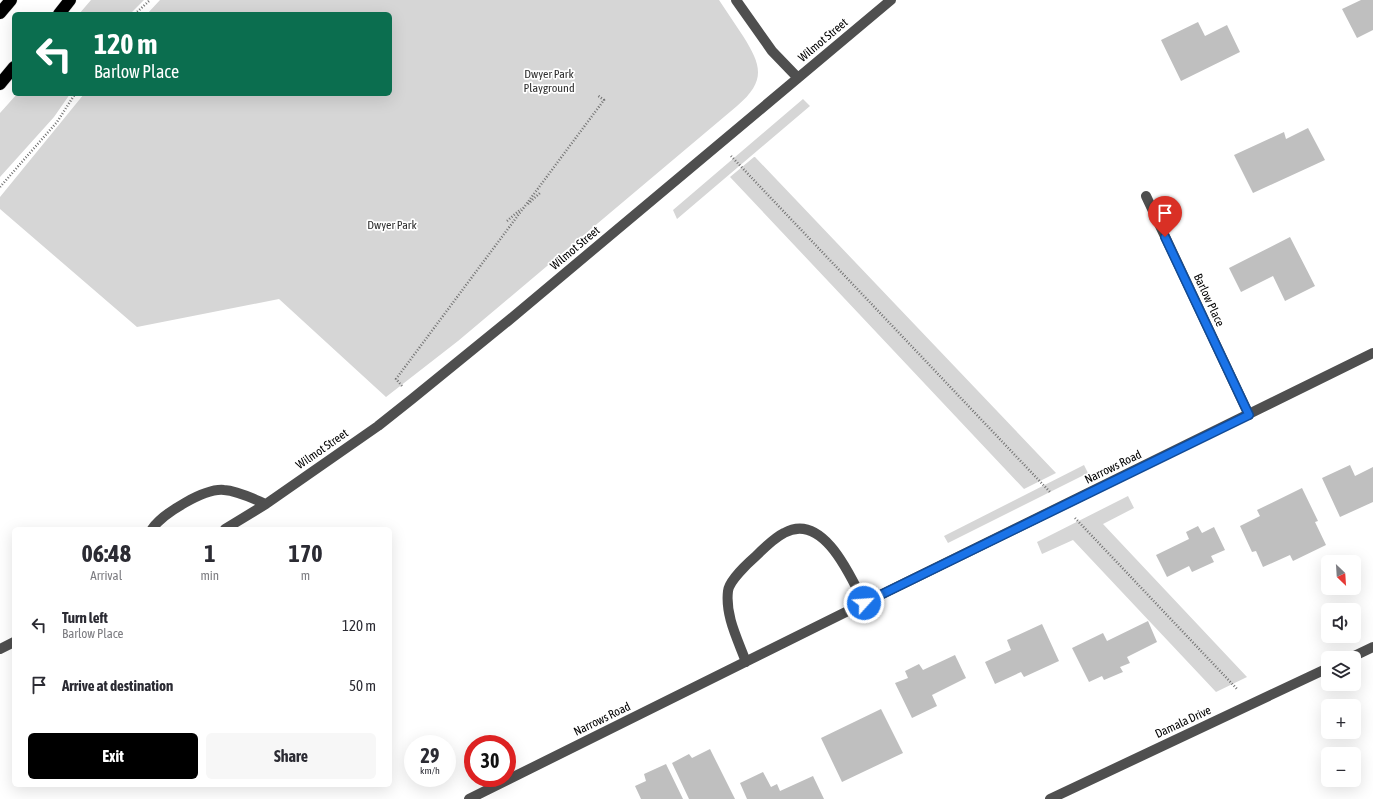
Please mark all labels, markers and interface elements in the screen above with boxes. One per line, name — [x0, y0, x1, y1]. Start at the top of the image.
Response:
street label: Wilmot Street — [795, 15, 851, 65]
icon: left — [28, 28, 80, 80]
text: 120 m — [94, 28, 157, 60]
text: Barlow Place — [94, 61, 179, 82]
park label: Dwyer Park Playground — [523, 67, 575, 95]
pin — [1148, 196, 1182, 237]
icon: arrive — [1154, 202, 1176, 224]
park label: Dwyer Park — [367, 218, 417, 232]
street label: Wilmot Street — [547, 223, 603, 273]
street label: Barlow Place — [1191, 271, 1227, 329]
street label: Wilmot Street — [293, 426, 351, 472]
street label: Narrows Road — [1082, 447, 1144, 487]
text: 06:48 — [82, 540, 131, 567]
text: 1 — [204, 540, 215, 567]
text: 170 — [289, 540, 322, 567]
north arrow — [1321, 555, 1361, 595]
map controls — [1321, 555, 1361, 787]
text: Arrival — [90, 568, 122, 583]
text: min — [200, 568, 219, 583]
text: m — [301, 568, 310, 583]
position arrow — [843, 582, 885, 624]
button: sound — [1321, 603, 1361, 643]
text: Turn left — [62, 609, 108, 626]
icon: left — [28, 614, 50, 636]
text: 120 m — [342, 617, 376, 634]
text: Barlow Place — [62, 626, 123, 641]
button: layers — [1321, 651, 1361, 691]
icon: arrive — [28, 674, 50, 696]
text: Arrive at destination — [62, 677, 173, 694]
text: 50 m — [349, 677, 376, 694]
street label: Narrows Road — [571, 699, 633, 739]
button: + — [1321, 699, 1361, 739]
street label: Damala Drive — [1153, 703, 1213, 741]
button: Exit — [28, 733, 198, 779]
button: Share — [206, 733, 376, 779]
speed limit sign: 30 — [464, 735, 516, 787]
text: 29 — [421, 744, 439, 767]
button: − — [1321, 747, 1361, 787]
text: km/h — [420, 765, 440, 776]

